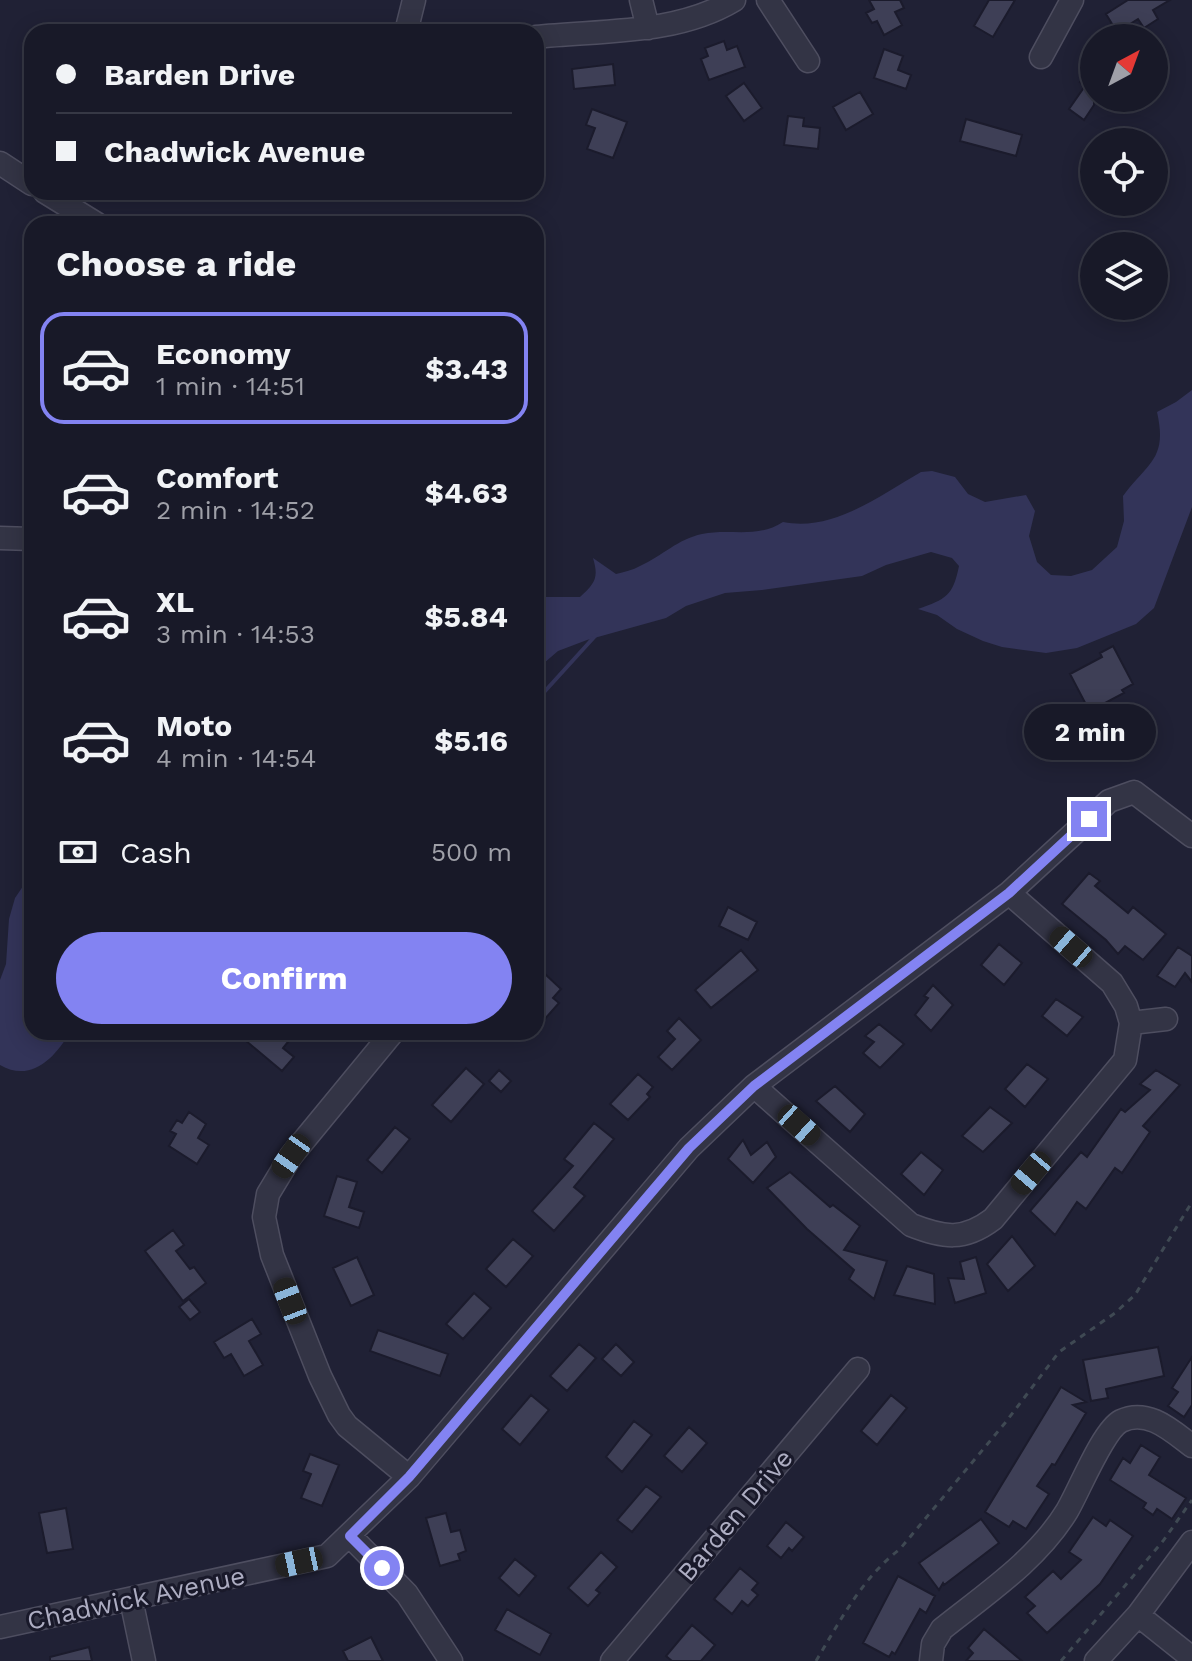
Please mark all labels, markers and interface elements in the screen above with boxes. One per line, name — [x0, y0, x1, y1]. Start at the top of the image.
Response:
north arrow — [1080, 24, 1168, 112]
map controls — [1080, 24, 1168, 320]
text: Barden Drive — [104, 57, 295, 92]
button: locate — [1080, 128, 1168, 216]
text: Chadwick Avenue — [104, 134, 365, 169]
button: layers — [1080, 232, 1168, 320]
text: Choose a ride — [56, 243, 296, 285]
icon: car — [60, 332, 132, 404]
text: Economy — [156, 336, 291, 371]
text: $3.43 — [425, 351, 508, 386]
text: 1 min · 14:51 — [156, 371, 305, 401]
icon: car — [60, 456, 132, 528]
text: Comfort — [156, 460, 278, 495]
text: $4.63 — [425, 475, 508, 510]
text: 2 min · 14:52 — [156, 495, 315, 525]
icon: car — [60, 580, 132, 652]
text: XL — [156, 584, 194, 619]
text: $5.84 — [424, 599, 508, 634]
text: 3 min · 14:53 — [156, 619, 315, 649]
callout: 2 min — [1023, 703, 1155, 759]
icon: car — [60, 704, 132, 776]
text: Moto — [156, 708, 232, 743]
text: 2 min — [1054, 717, 1126, 747]
text: $5.16 — [434, 723, 508, 758]
text: 4 min · 14:54 — [156, 743, 316, 773]
route end — [1071, 801, 1107, 837]
icon: cash — [56, 830, 100, 874]
text: Cash — [120, 835, 192, 870]
text: 500 m — [431, 837, 512, 867]
car — [1045, 922, 1097, 972]
button: Confirm — [56, 932, 512, 1024]
car — [773, 1100, 825, 1150]
car — [267, 1129, 315, 1183]
car — [1006, 1147, 1056, 1199]
car — [270, 1274, 310, 1328]
street label: Barden Drive — [671, 1443, 799, 1587]
car — [273, 1545, 325, 1579]
route start — [364, 1550, 400, 1586]
street label: Chadwick Avenue — [24, 1560, 248, 1636]

